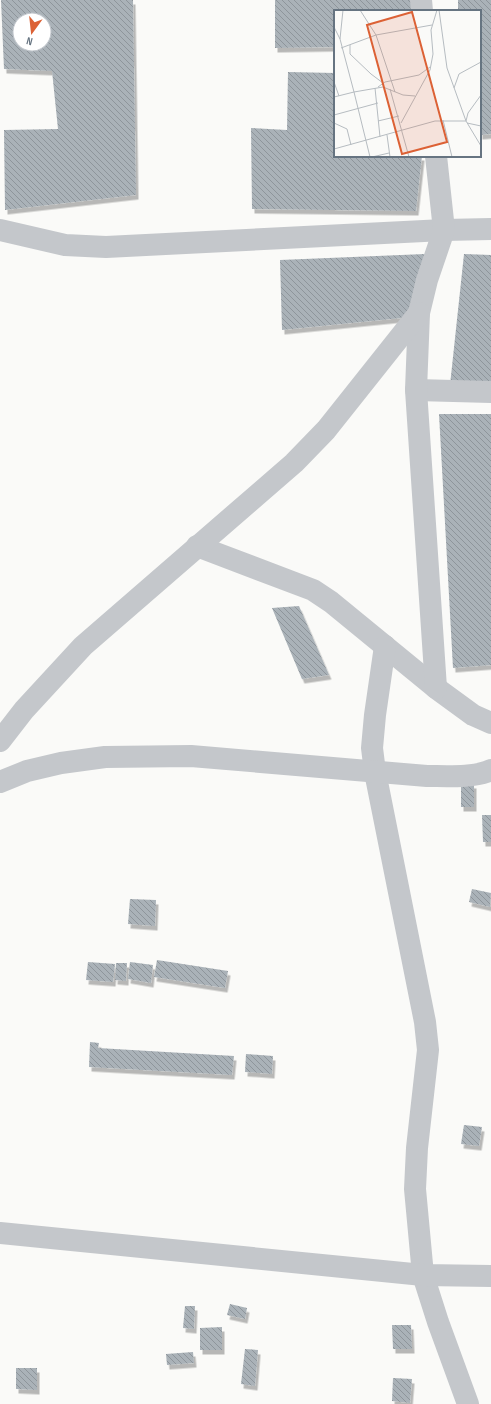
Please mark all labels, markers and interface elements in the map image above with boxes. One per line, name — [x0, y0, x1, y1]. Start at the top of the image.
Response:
inset map — [334, 10, 481, 157]
north arrow — [12, 12, 52, 52]
text: N — [25, 34, 34, 48]

